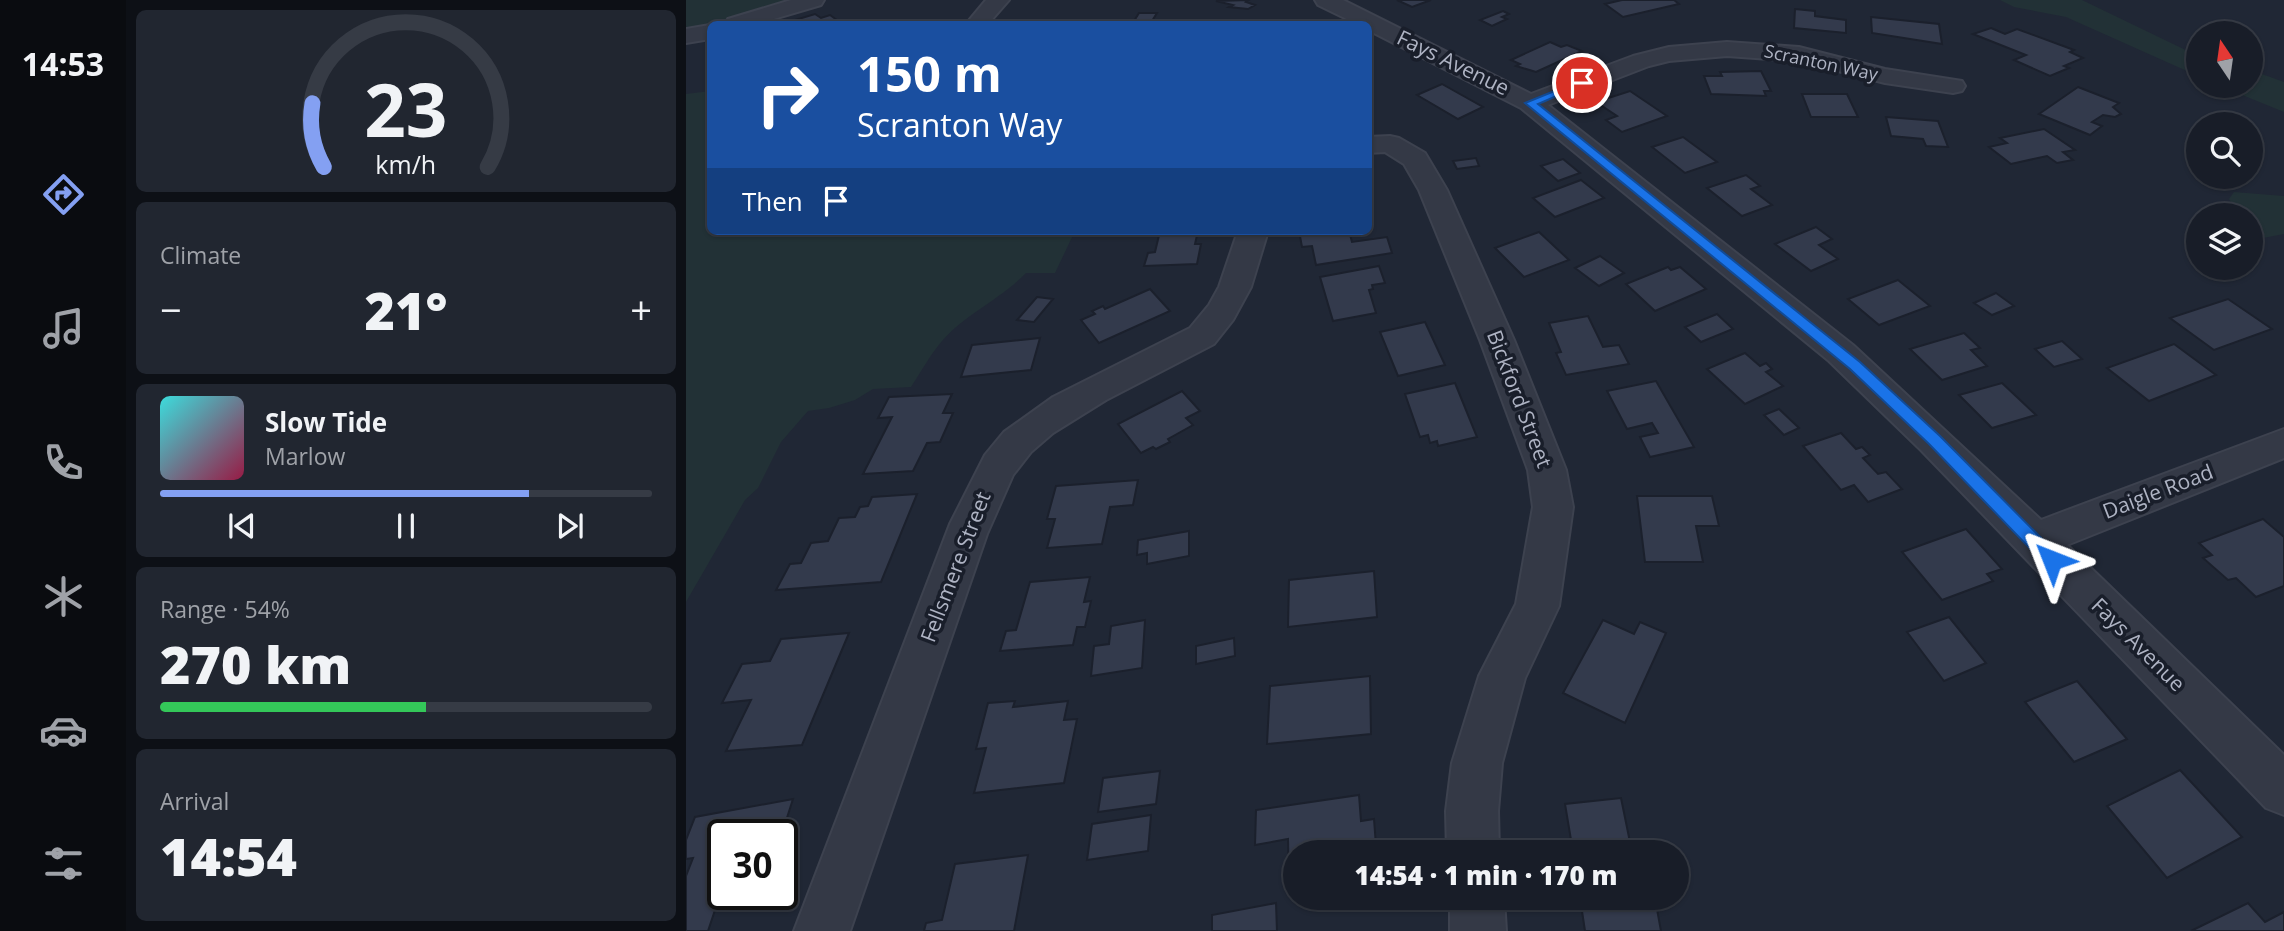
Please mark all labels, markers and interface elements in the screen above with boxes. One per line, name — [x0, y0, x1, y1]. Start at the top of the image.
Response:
north arrow — [2186, 21, 2263, 98]
map controls — [2186, 21, 2263, 280]
street label: Fays Avenue — [1393, 23, 1514, 101]
street label: Scranton Way — [1762, 38, 1881, 86]
text: 150 m — [857, 40, 1002, 106]
text: 14:53 — [22, 42, 104, 85]
icon: right — [742, 49, 833, 140]
pin — [1552, 53, 1612, 113]
text: 23 — [364, 59, 448, 158]
icon: arrive — [1563, 64, 1601, 102]
text: Scranton Way — [857, 103, 1062, 146]
button: search — [2186, 112, 2263, 189]
text: km/h — [376, 147, 436, 181]
icon: directions — [39, 170, 88, 219]
icon: arrive — [817, 182, 855, 220]
text: Then — [742, 183, 803, 219]
button: layers — [2186, 203, 2263, 280]
text: Climate — [160, 239, 241, 271]
text: 21° — [365, 274, 447, 345]
text: − — [160, 283, 182, 335]
text: + — [630, 283, 652, 335]
icon: music — [39, 304, 88, 353]
street label: Bickford Street — [1481, 326, 1559, 471]
text: Slow Tide — [265, 404, 387, 440]
icon: phone — [39, 438, 88, 487]
text: Marlow — [265, 440, 345, 472]
street label: Daigle Road — [2098, 457, 2217, 525]
street label: Fellsmere Street — [914, 487, 997, 646]
icon: previous — [223, 507, 261, 545]
icon: pause — [387, 507, 425, 545]
icon: next — [551, 507, 589, 545]
position arrow — [2015, 523, 2089, 597]
icon: climate — [39, 572, 88, 621]
street label: Fays Avenue — [2086, 591, 2192, 697]
text: Range · 54% — [160, 593, 290, 625]
text: 270 km — [160, 628, 351, 699]
icon: car — [39, 706, 88, 755]
text: Arrival — [160, 785, 229, 817]
speed limit sign: 30 — [707, 819, 798, 910]
text: 14:54 — [160, 820, 297, 891]
icon: filters — [39, 839, 88, 888]
text: 14:54 · 1 min · 170 m — [1355, 857, 1617, 893]

